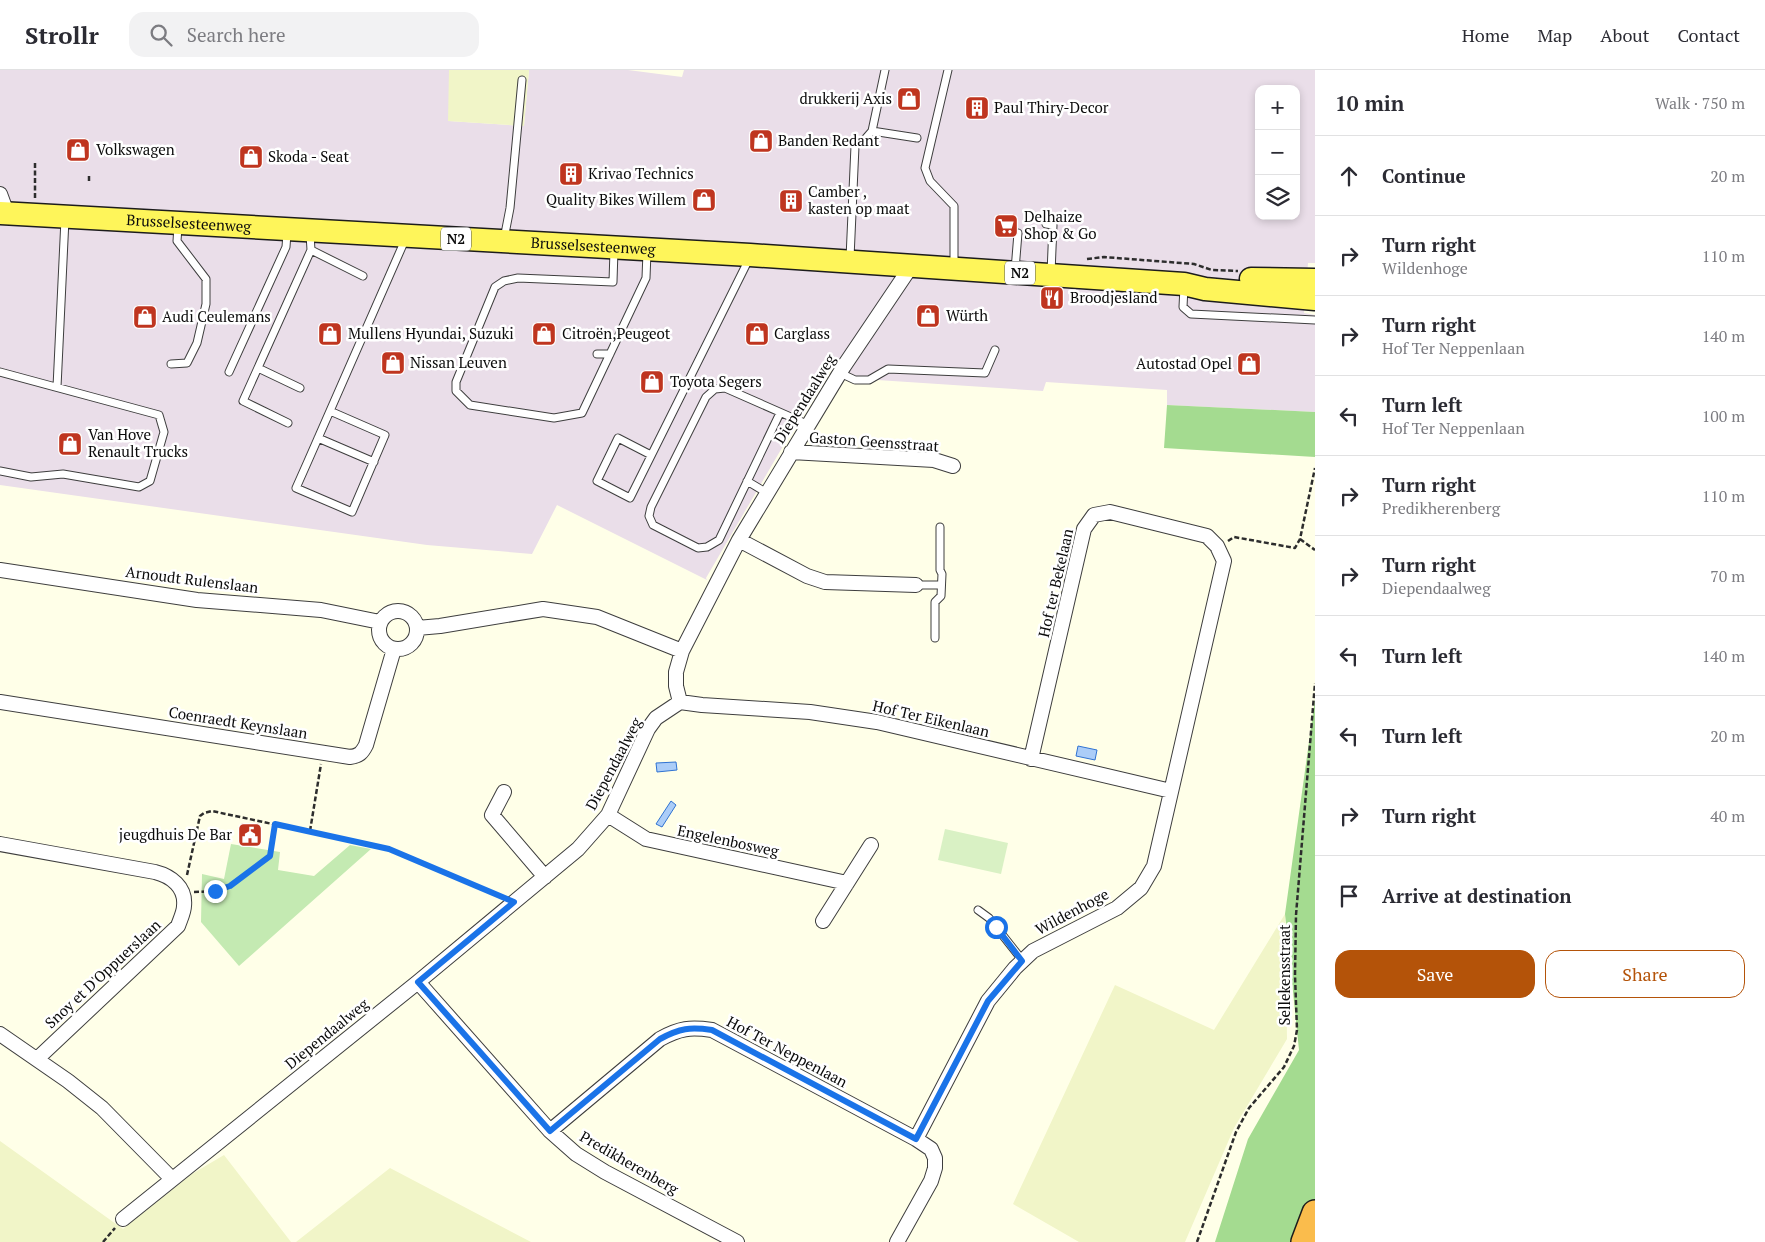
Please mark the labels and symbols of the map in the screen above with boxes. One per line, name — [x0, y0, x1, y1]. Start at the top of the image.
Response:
shop icon: drukkerij Axis — [896, 86, 922, 112]
place label: drukkerij Axis — [799, 88, 892, 108]
building icon: Paul Thiry-Decor — [964, 95, 990, 121]
place label: Paul Thiry-Decor — [994, 97, 1109, 117]
shop icon: Banden Redant — [748, 128, 774, 154]
place label: Banden Redant — [778, 130, 880, 150]
shop icon: Volkswagen — [65, 137, 91, 163]
place label: Volkswagen — [96, 139, 175, 159]
shop icon: Skoda - Seat — [238, 144, 264, 170]
place label: Skoda - Seat — [268, 146, 349, 166]
building icon: Krivao Technics — [558, 161, 584, 187]
place label: Krivao Technics — [588, 163, 694, 183]
place label: Camber , kasten op maat — [808, 181, 910, 218]
shop icon: Quality Bikes Willem — [691, 187, 717, 213]
building icon: Camber , kasten op maat — [778, 188, 804, 214]
place label: Quality Bikes Willem — [546, 189, 686, 209]
place label: Delhaize Shop & Go — [1024, 206, 1097, 243]
street label: Brusselsesteenweg — [126, 209, 253, 236]
supermarket icon: Delhaize Shop & Go — [993, 213, 1019, 239]
road number: N2 — [441, 227, 471, 250]
street label: Brusselsesteenweg — [530, 232, 657, 259]
road number: N2 — [1005, 262, 1035, 284]
restaurant icon: Broodjesland — [1039, 285, 1065, 311]
place label: Broodjesland — [1070, 287, 1158, 307]
shop icon: Würth — [915, 303, 941, 329]
shop icon: Audi Ceulemans — [132, 304, 158, 330]
place label: Würth — [946, 305, 988, 325]
place label: Audi Ceulemans — [162, 306, 271, 326]
shop icon: Mullens Hyundai, Suzuki — [317, 321, 343, 347]
shop icon: Citroën,Peugeot — [531, 321, 557, 347]
shop icon: Carglass — [744, 321, 770, 347]
place label: Mullens Hyundai, Suzuki — [348, 323, 514, 343]
place label: Citroën,Peugeot — [562, 323, 671, 343]
place label: Carglass — [774, 323, 830, 343]
street label: Diependaalweg — [769, 349, 840, 447]
shop icon: Nissan Leuven — [380, 350, 406, 376]
shop icon: Autostad Opel — [1236, 351, 1262, 377]
place label: Nissan Leuven — [410, 352, 507, 372]
place label: Autostad Opel — [1136, 353, 1232, 373]
shop icon: Toyota Segers — [639, 369, 665, 395]
place label: Toyota Segers — [670, 371, 762, 391]
place label: Van Hove Renault Trucks — [88, 424, 188, 461]
street label: Gaston Geensstraat — [808, 426, 940, 456]
shop icon: Van Hove Renault Trucks — [57, 431, 83, 457]
street label: Hof ter Bekelaan — [1033, 526, 1077, 639]
street label: Arnoudt Rulenslaan — [125, 561, 260, 597]
street label: Hof Ter Eikenlaan — [871, 695, 992, 741]
street label: Coenraedt Keynslaan — [167, 701, 309, 743]
street label: Diependaalweg — [580, 713, 646, 813]
street label: Engelenbosweg — [676, 820, 782, 861]
public building icon: jeugdhuis De Bar — [237, 822, 263, 848]
place label: jeugdhuis De Bar — [119, 824, 232, 844]
route end — [204, 880, 227, 903]
street label: Wildenhoge — [1031, 883, 1112, 939]
street label: Snoy et D'Oppuerslaan — [40, 914, 165, 1032]
route start — [985, 916, 1008, 939]
street label: Sellekensstraat — [1274, 924, 1294, 1026]
street label: Diependaalweg — [281, 993, 373, 1073]
street label: Hof Ter Neppenlaan — [724, 1011, 851, 1091]
street label: Predikherenberg — [577, 1126, 683, 1199]

